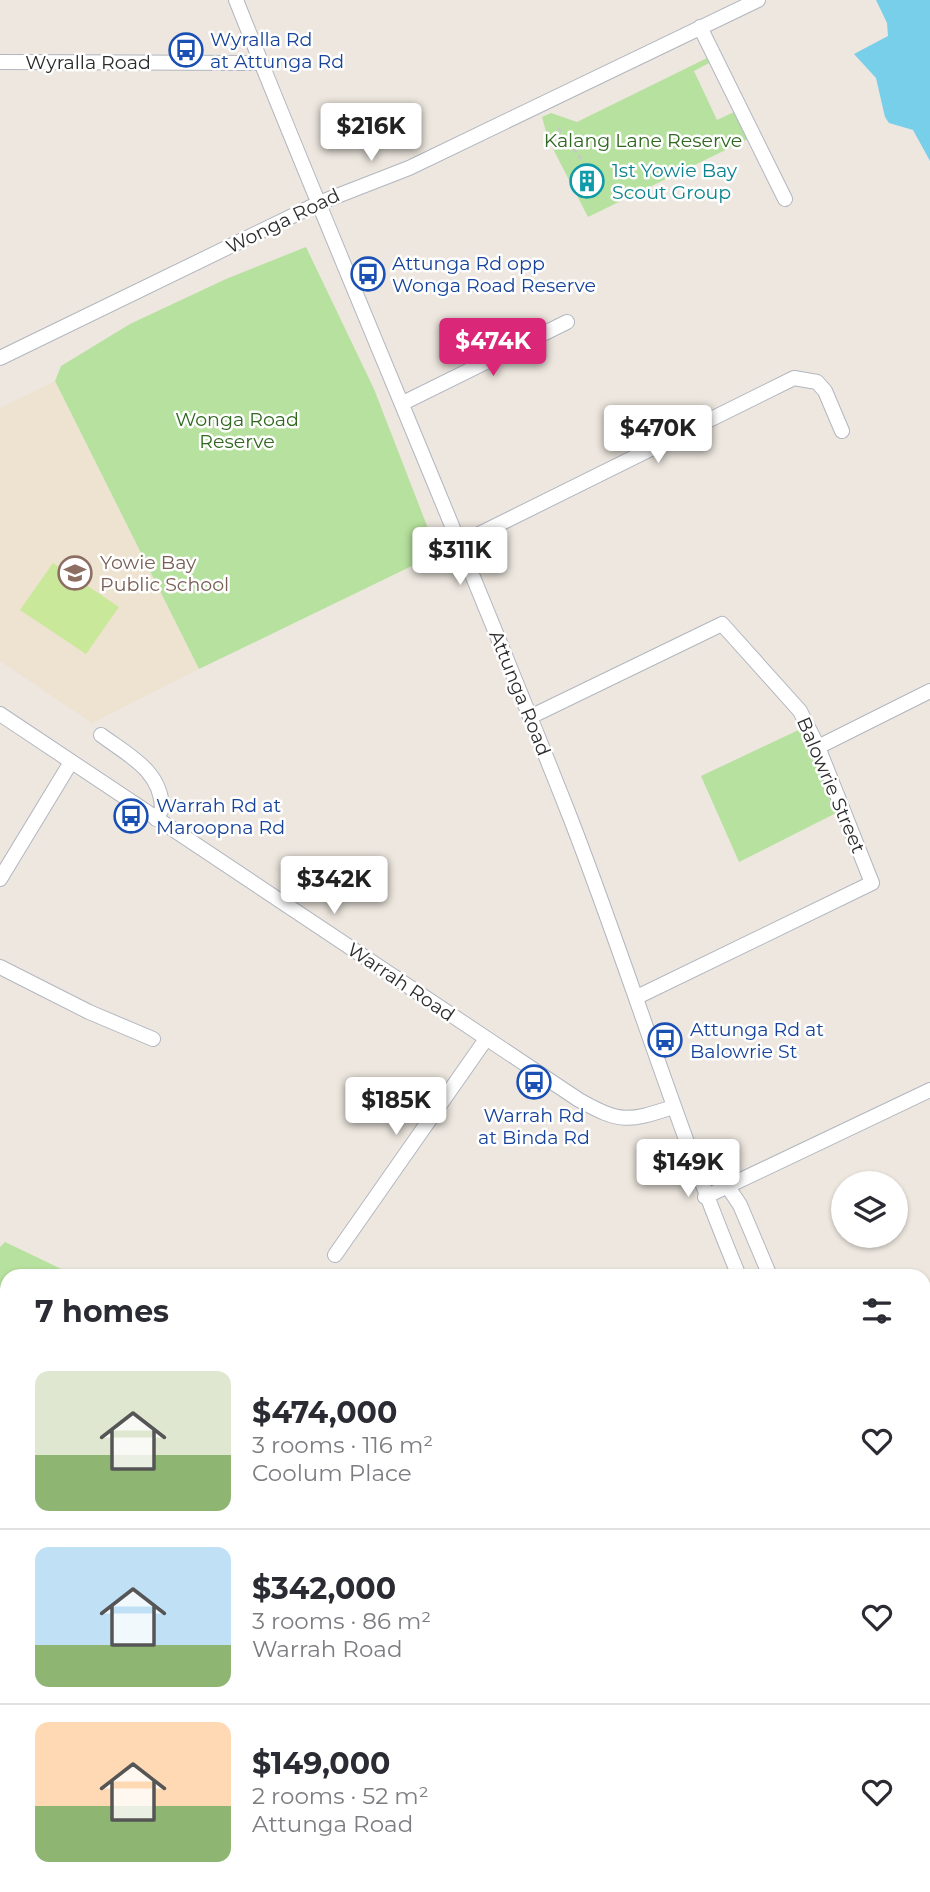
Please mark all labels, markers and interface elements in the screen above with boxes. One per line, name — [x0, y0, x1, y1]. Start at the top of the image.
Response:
place label: Wyralla Rd at Attunga Rd — [210, 28, 344, 73]
bus stop icon: Wyralla Rd at Attunga Rd — [167, 31, 205, 69]
street label: Wyralla Road — [25, 51, 151, 74]
pin: $216K — [322, 104, 420, 163]
text: $216K — [337, 112, 405, 140]
park label: Kalang Lane Reserve — [544, 129, 742, 152]
place label: 1st Yowie Bay Scout Group — [612, 159, 738, 204]
building icon: 1st Yowie Bay Scout Group — [568, 162, 606, 200]
street label: Wonga Road — [222, 184, 344, 258]
place label: Attunga Rd opp Wonga Road Reserve — [392, 252, 596, 297]
bus stop icon: Attunga Rd opp Wonga Road Reserve — [349, 255, 387, 293]
pin: $474K — [444, 318, 542, 378]
text: $474K — [455, 327, 531, 355]
pin: $470K — [609, 406, 707, 465]
park label: Wonga Road Reserve — [175, 408, 299, 453]
text: $470K — [620, 414, 696, 442]
pin: $311K — [411, 528, 509, 587]
text: $311K — [428, 536, 492, 564]
place label: Yowie Bay Public School — [100, 551, 229, 596]
school or university icon: Yowie Bay Public School — [56, 554, 94, 592]
street label: Attunga Road — [484, 627, 556, 759]
street label: Balowrie Street — [792, 714, 870, 857]
place label: Warrah Rd at Maroopna Rd — [156, 794, 285, 839]
bus stop icon: Warrah Rd at Maroopna Rd — [112, 797, 150, 835]
pin: $342K — [285, 856, 383, 916]
text: $342K — [297, 865, 371, 893]
street label: Warrah Road — [343, 938, 459, 1026]
place label: Attunga Rd at Balowrie St — [690, 1018, 824, 1063]
bus stop icon: Attunga Rd at Balowrie St — [646, 1021, 684, 1059]
bus stop icon: Warrah Rd at Binda Rd — [515, 1063, 553, 1101]
pin: $185K — [347, 1078, 445, 1137]
text: $185K — [361, 1086, 431, 1114]
place label: Warrah Rd at Binda Rd — [478, 1104, 590, 1149]
pin: $149K — [639, 1140, 737, 1199]
text: $149K — [653, 1148, 723, 1176]
map controls — [831, 1171, 908, 1248]
button: layers — [831, 1171, 908, 1248]
icon: filters — [858, 1292, 896, 1330]
text: 7 homes — [35, 1293, 169, 1330]
text: $474,000 — [252, 1394, 397, 1431]
icon: home — [91, 1399, 175, 1483]
icon: heart — [858, 1422, 896, 1460]
text: 3 rooms · 116 m² — [252, 1431, 433, 1459]
text: Coolum Place — [252, 1459, 412, 1487]
text: $342,000 — [252, 1570, 396, 1607]
icon: home — [91, 1575, 175, 1659]
icon: heart — [858, 1598, 896, 1636]
text: 3 rooms · 86 m² — [252, 1607, 431, 1635]
text: Warrah Road — [252, 1635, 402, 1663]
text: $149,000 — [252, 1745, 390, 1782]
icon: home — [91, 1750, 175, 1834]
icon: heart — [858, 1773, 896, 1811]
text: 2 rooms · 52 m² — [252, 1782, 429, 1810]
text: Attunga Road — [252, 1810, 413, 1838]

